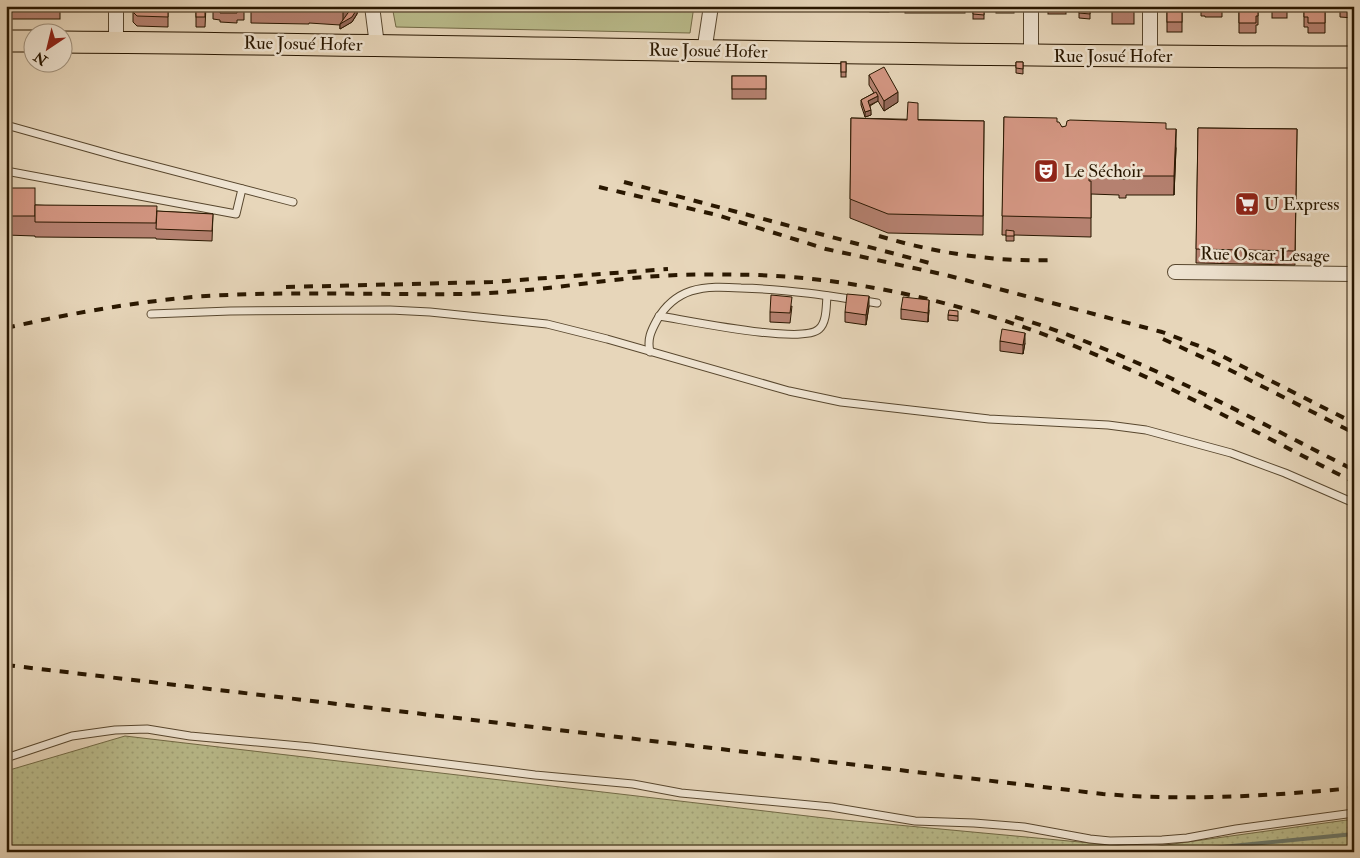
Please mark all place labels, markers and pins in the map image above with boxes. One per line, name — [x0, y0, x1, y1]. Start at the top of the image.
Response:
theatre icon: Le Séchoir — [1033, 158, 1059, 184]
place label: Le Séchoir — [1064, 160, 1143, 183]
supermarket icon: U Express — [1234, 191, 1260, 217]
place label: U Express — [1264, 193, 1339, 216]

